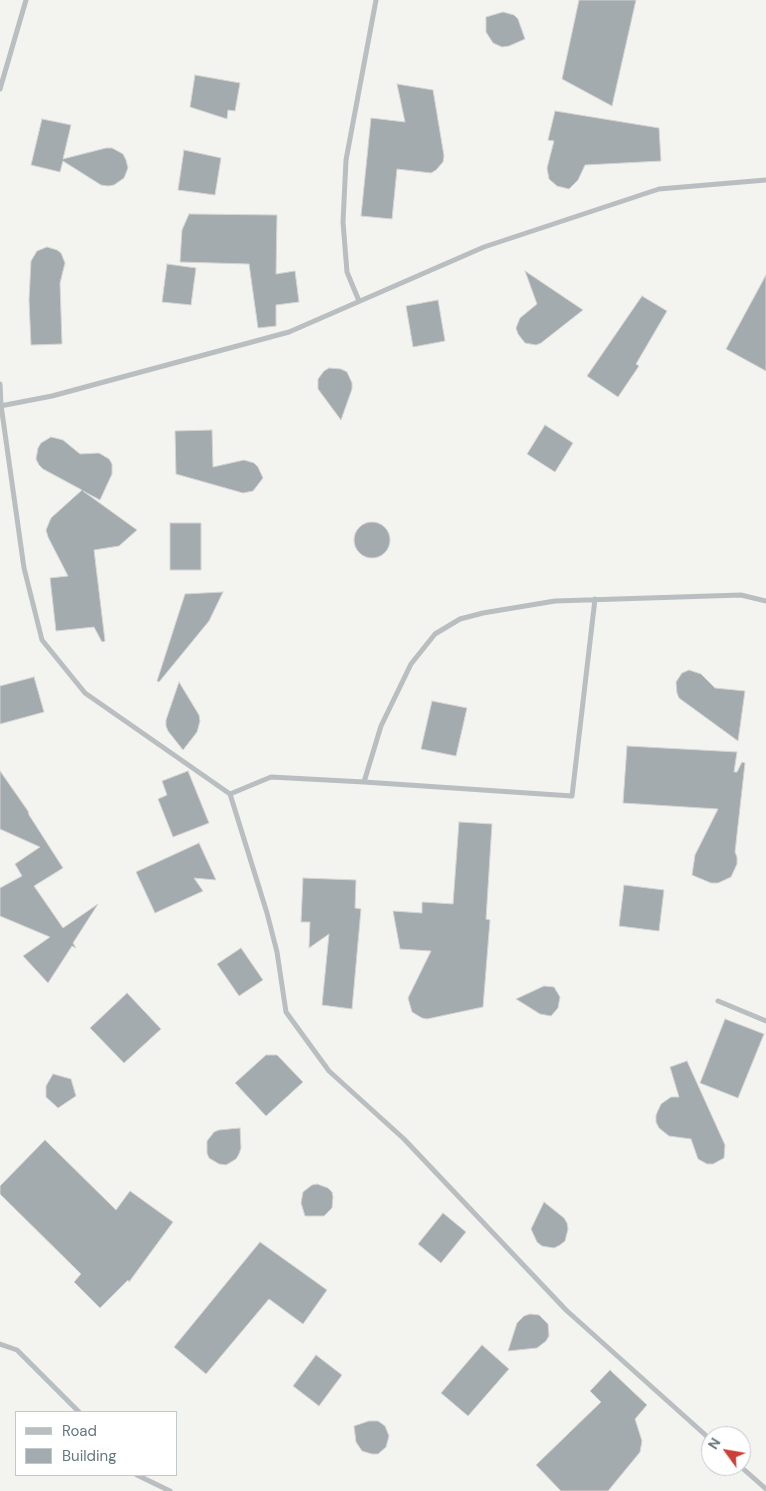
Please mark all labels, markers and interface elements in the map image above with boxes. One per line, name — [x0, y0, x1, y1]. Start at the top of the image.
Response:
legend — [15, 1411, 178, 1476]
text: Road — [62, 1421, 97, 1441]
north arrow — [701, 1426, 751, 1476]
text: N — [704, 1434, 724, 1453]
text: Building — [62, 1446, 117, 1466]

